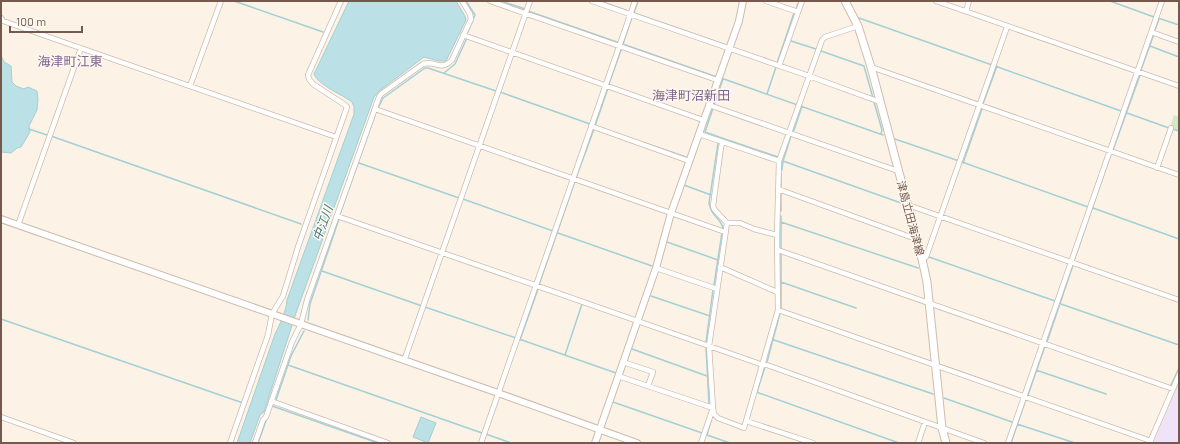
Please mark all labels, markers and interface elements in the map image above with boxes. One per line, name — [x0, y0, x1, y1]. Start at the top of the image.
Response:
scale bar — [10, 8, 82, 34]
text: 100 m — [16, 14, 46, 28]
district label: 海津町江東 — [37, 53, 103, 69]
district label: 海津町沼新田 — [652, 87, 730, 103]
street label: 津島立田海津線 — [895, 179, 927, 257]
water label: 中江川 — [309, 202, 335, 242]

